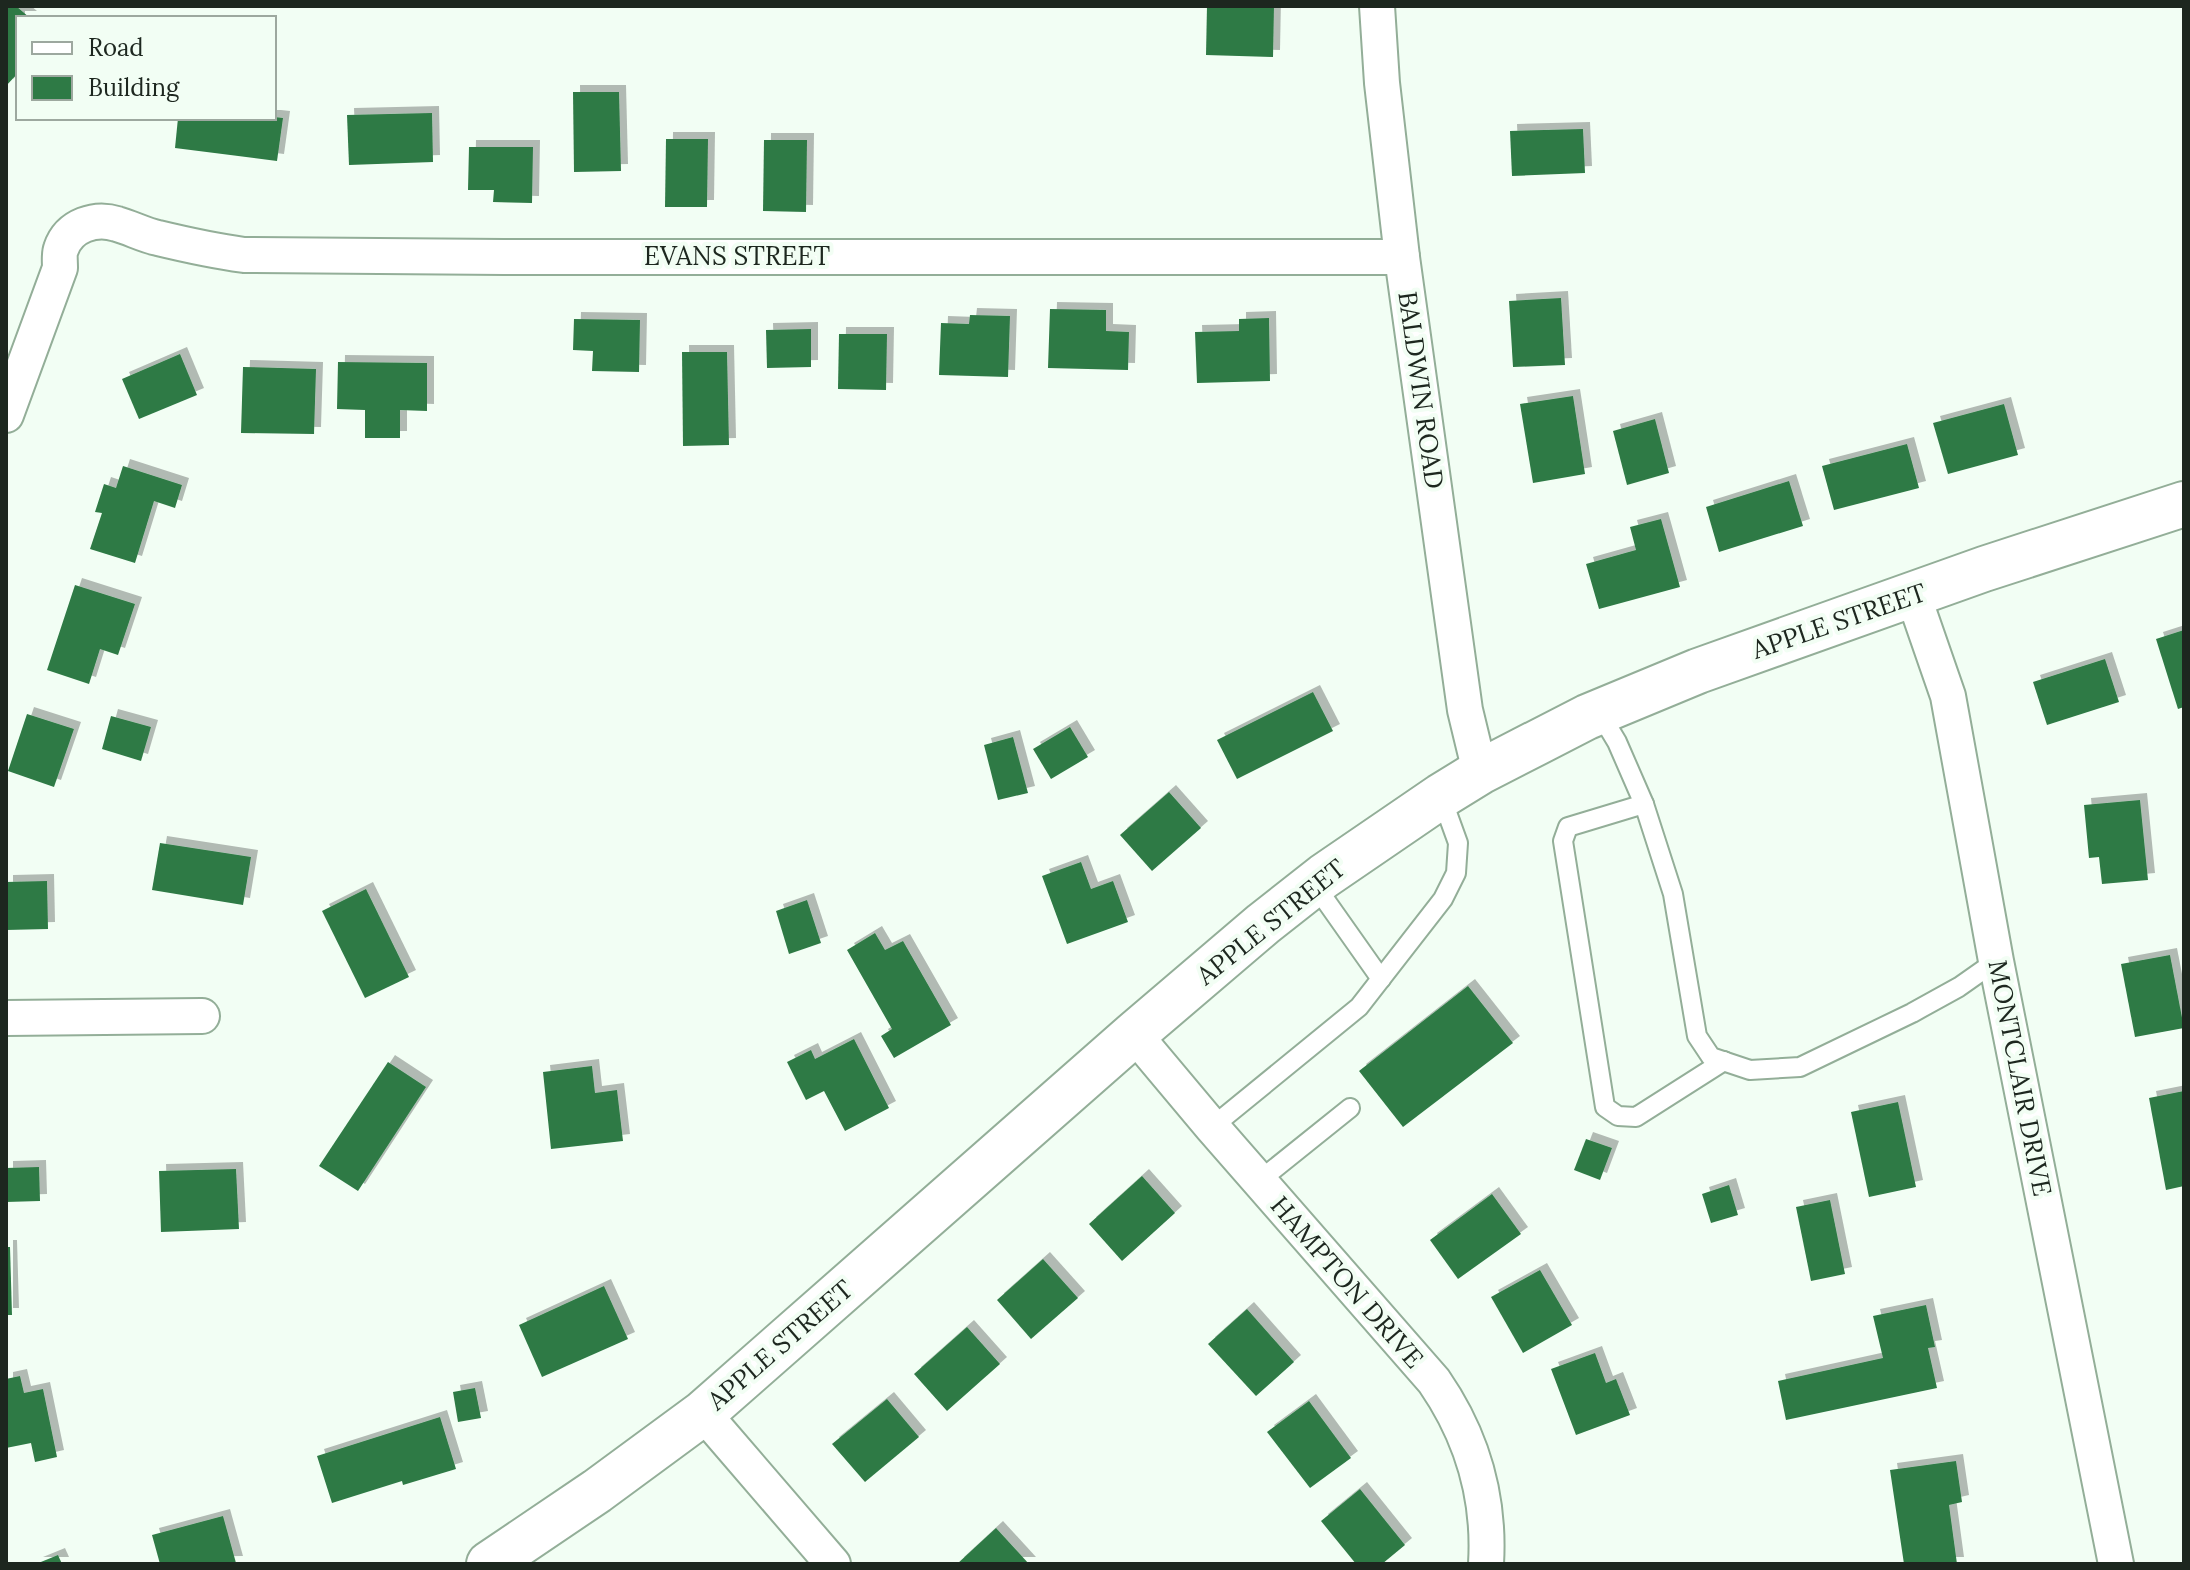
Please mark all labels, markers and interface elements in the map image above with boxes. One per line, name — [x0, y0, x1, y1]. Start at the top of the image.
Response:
legend — [16, 16, 276, 120]
text: Road — [88, 32, 144, 63]
text: Building — [88, 72, 180, 103]
street label: EVANS STREET — [644, 239, 831, 272]
street label: BALDWIN ROAD — [1391, 289, 1452, 491]
street label: APPLE STREET — [1746, 575, 1931, 666]
street label: APPLE STREET — [1189, 851, 1352, 992]
street label: MONTCLAIR DRIVE — [1981, 957, 2060, 1199]
street label: HAMPTON DRIVE — [1264, 1189, 1431, 1374]
street label: APPLE STREET — [699, 1272, 860, 1418]

